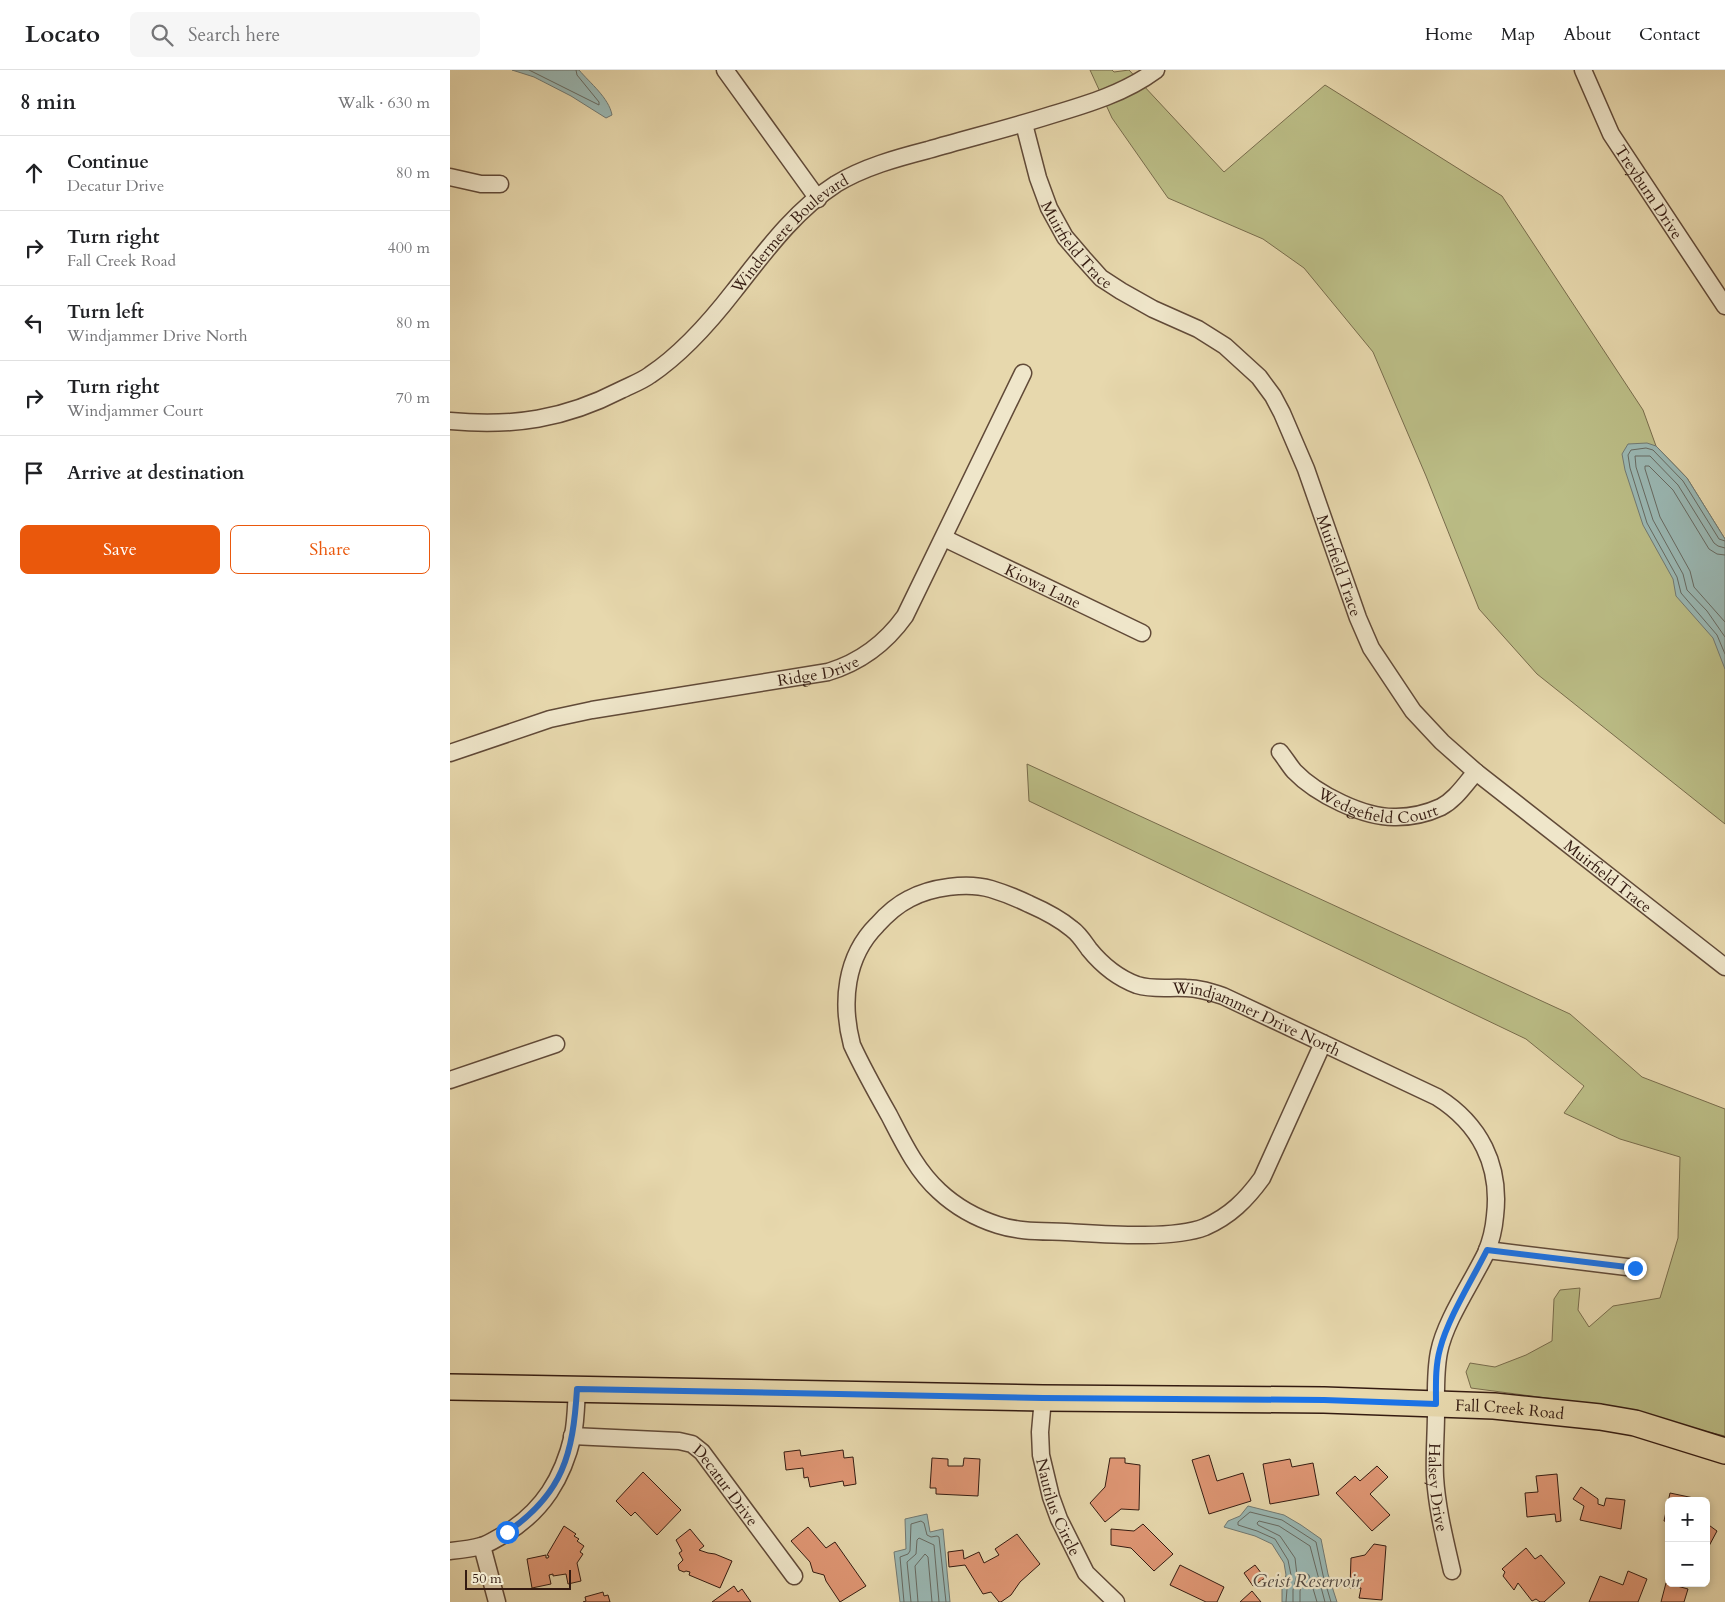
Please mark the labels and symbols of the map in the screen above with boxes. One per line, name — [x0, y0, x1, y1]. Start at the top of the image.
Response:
street label: Treyburn Drive — [1609, 141, 1688, 244]
street label: Windermere Boulevard — [726, 169, 853, 299]
street label: Muirfield Trace — [1035, 197, 1116, 294]
street label: Muirfield Trace — [1311, 512, 1367, 620]
street label: Kiowa Lane — [1001, 559, 1085, 614]
street label: Ridge Drive — [776, 651, 863, 692]
street label: Wedgefield Court — [1313, 782, 1441, 829]
street label: Muirfield Trace — [1559, 835, 1656, 918]
street label: Windjammer Drive North — [1171, 978, 1344, 1062]
route end — [1624, 1257, 1647, 1280]
street label: Fall Creek Road — [1455, 1395, 1566, 1425]
street label: Decatur Drive — [688, 1439, 763, 1531]
street label: Halsey Drive — [1423, 1443, 1453, 1533]
street label: Nautilus Circle — [1030, 1456, 1086, 1560]
route start — [496, 1521, 519, 1544]
scale bar — [465, 1567, 571, 1590]
water label: Geist Reservoir — [1253, 1569, 1362, 1594]

